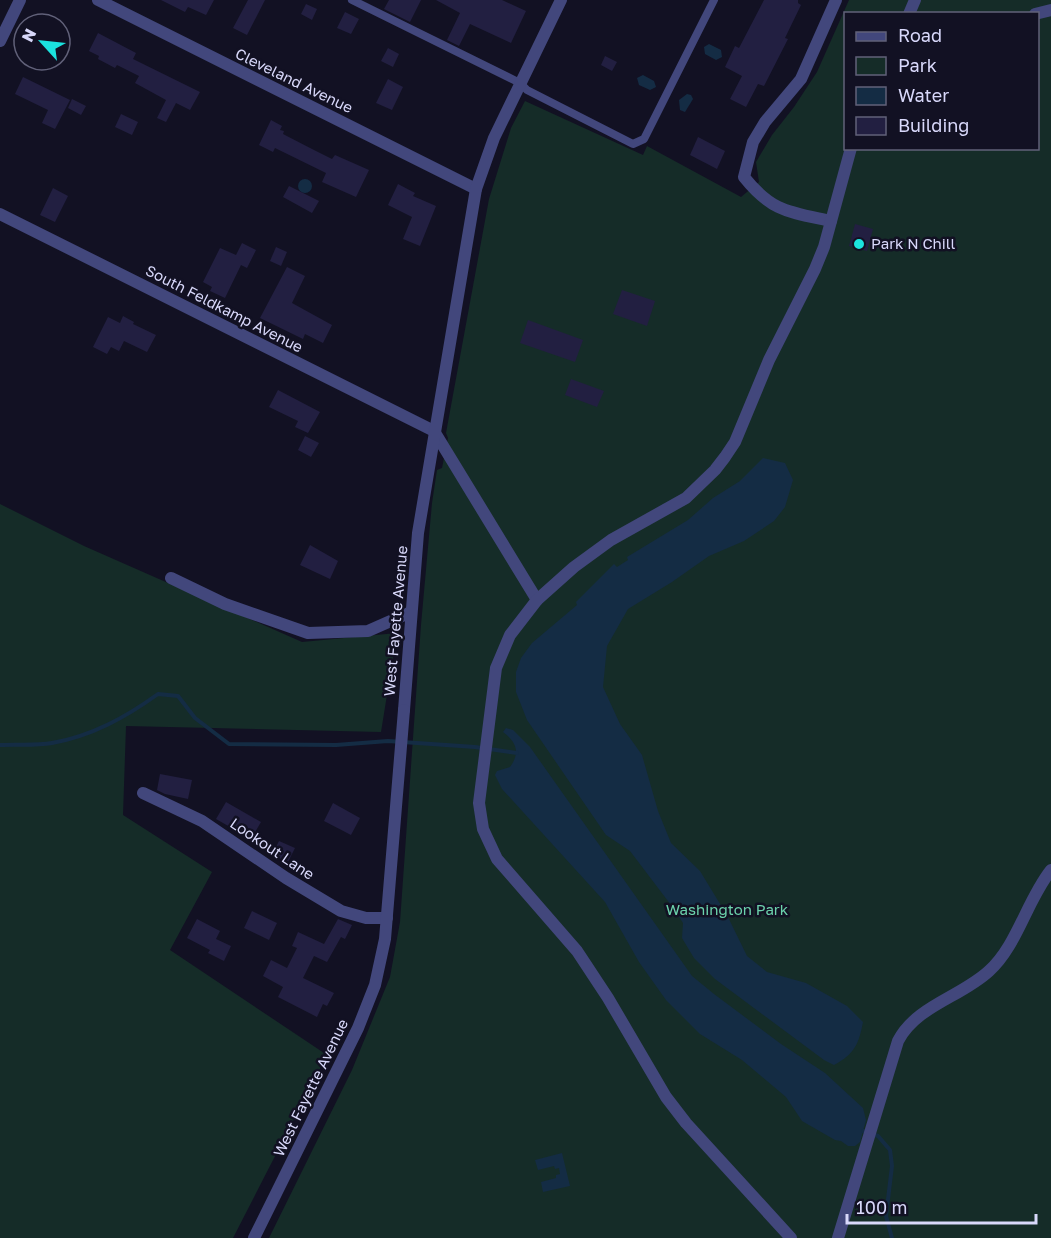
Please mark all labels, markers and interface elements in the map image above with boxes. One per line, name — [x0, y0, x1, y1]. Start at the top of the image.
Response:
north arrow — [12, 12, 72, 72]
legend — [844, 12, 1039, 150]
text: Road — [898, 24, 942, 46]
text: N — [17, 25, 40, 45]
street label: Cleveland Avenue — [233, 44, 356, 116]
text: Park — [898, 54, 937, 76]
text: Water — [898, 84, 949, 106]
text: Building — [898, 114, 969, 136]
place label: Park N Chill — [871, 234, 956, 252]
marker: Park N Chill — [852, 237, 866, 251]
street label: South Feldkamp Avenue — [143, 261, 306, 356]
street label: West Fayette Avenue — [379, 545, 411, 697]
street label: Lookout Lane — [227, 813, 318, 883]
park label: Washington Park — [666, 900, 789, 918]
street label: West Fayette Avenue — [269, 1015, 351, 1159]
scale bar — [847, 1187, 1036, 1225]
text: 100 m — [856, 1196, 907, 1218]

